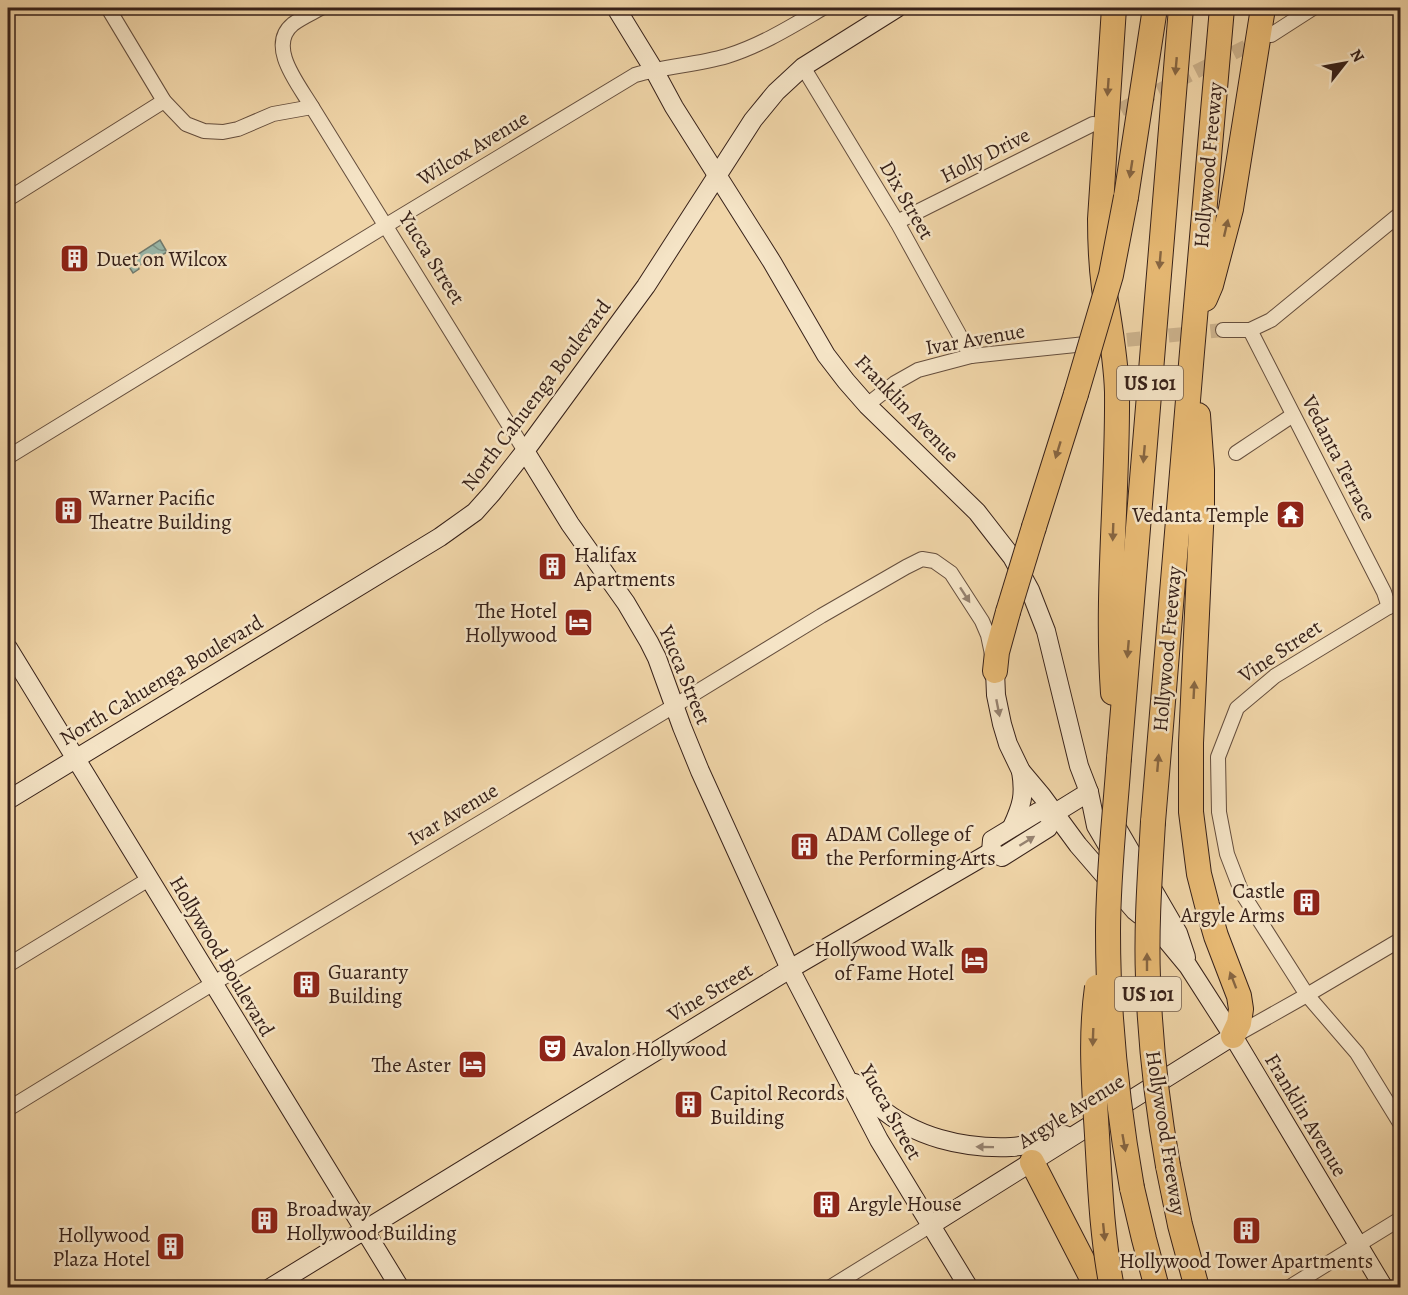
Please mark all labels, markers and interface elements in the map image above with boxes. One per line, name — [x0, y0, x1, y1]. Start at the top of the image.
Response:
north arrow — [1315, 33, 1375, 93]
text: N — [1345, 45, 1370, 67]
one-way arrow — [1171, 56, 1181, 75]
one-way arrow — [1104, 77, 1113, 96]
street label: Hollywood Freeway — [1187, 80, 1229, 249]
street label: Wilcox Avenue — [411, 104, 534, 193]
street label: Holly Drive — [936, 121, 1034, 189]
street label: Dix Street — [873, 156, 941, 244]
one-way arrow — [1126, 160, 1135, 179]
street label: Yucca Street — [392, 205, 472, 310]
one-way arrow — [1222, 219, 1232, 237]
building icon: Duet on Wilcox — [59, 243, 91, 275]
place label: Duet on Wilcox — [96, 245, 227, 273]
one-way arrow — [1155, 251, 1165, 270]
street label: North Cahuenga Boulevard — [455, 293, 618, 496]
street label: Ivar Avenue — [923, 316, 1027, 362]
street label: Franklin Avenue — [849, 348, 965, 468]
road number: US 101 — [1117, 366, 1183, 400]
street label: Vedanta Terrace — [1295, 390, 1383, 526]
one-way arrow — [1053, 441, 1062, 459]
one-way arrow — [1139, 445, 1149, 464]
place label: Warner Pacific Theatre Building — [88, 484, 232, 536]
building icon: Warner Pacific Theatre Building — [52, 494, 84, 526]
temple icon: Vedanta Temple — [1274, 499, 1306, 531]
place label: Vedanta Temple — [1131, 501, 1269, 529]
one-way arrow — [1109, 523, 1118, 542]
place label: Halifax Apartments — [573, 541, 675, 593]
building icon: Halifax Apartments — [537, 551, 569, 583]
street label: Hollywood Freeway — [1146, 564, 1188, 733]
one-way arrow — [959, 586, 970, 603]
place label: The Hotel Hollywood — [465, 597, 558, 649]
hotel icon: The Hotel Hollywood — [562, 607, 594, 639]
street label: North Cahuenga Boulevard — [54, 608, 269, 752]
street label: Vine Street — [1232, 613, 1327, 690]
street label: Yucca Street — [652, 620, 718, 729]
one-way arrow — [1123, 639, 1133, 658]
one-way arrow — [1189, 681, 1198, 700]
one-way arrow — [994, 699, 1003, 718]
one-way arrow — [1153, 754, 1163, 773]
street label: Ivar Avenue — [403, 776, 503, 852]
place label: ADAM College of the Performing Arts — [825, 820, 996, 872]
building icon: ADAM College of the Performing Arts — [789, 830, 821, 862]
one-way arrow — [1019, 836, 1035, 847]
street label: Hollywood Boulevard — [163, 870, 281, 1042]
place label: Castle Argyle Arms — [1180, 877, 1285, 929]
building icon: Castle Argyle Arms — [1290, 887, 1322, 919]
place label: Hollywood Walk of Fame Hotel — [814, 935, 955, 987]
hotel icon: Hollywood Walk of Fame Hotel — [959, 945, 991, 977]
one-way arrow — [1142, 952, 1152, 971]
street label: Vine Street — [661, 956, 758, 1029]
place label: Guaranty Building — [328, 958, 409, 1010]
building icon: Guaranty Building — [291, 968, 323, 1000]
one-way arrow — [1228, 971, 1238, 989]
road number: US 101 — [1115, 977, 1181, 1011]
one-way arrow — [1088, 1028, 1098, 1047]
theatre icon: Avalon Hollywood — [536, 1033, 568, 1065]
place label: Avalon Hollywood — [572, 1035, 728, 1063]
street label: Franklin Avenue — [1258, 1048, 1354, 1182]
hotel icon: The Aster — [456, 1049, 488, 1081]
street label: Hollywood Freeway — [1139, 1049, 1193, 1218]
place label: The Aster — [372, 1051, 451, 1079]
street label: Yucca Street — [853, 1058, 929, 1165]
street label: Argyle Avenue — [1011, 1067, 1130, 1155]
place label: Capitol Records Building — [710, 1079, 845, 1131]
building icon: Capitol Records Building — [673, 1089, 705, 1121]
one-way arrow — [1120, 1133, 1129, 1152]
one-way arrow — [976, 1142, 995, 1152]
building icon: Argyle House — [811, 1188, 843, 1220]
place label: Argyle House — [847, 1190, 962, 1218]
place label: Broadway Hollywood Building — [286, 1195, 457, 1247]
building icon: Broadway Hollywood Building — [249, 1205, 281, 1237]
building icon: Hollywood Tower Apartments — [1230, 1214, 1262, 1246]
place label: Hollywood Plaza Hotel — [53, 1221, 151, 1273]
one-way arrow — [1099, 1223, 1109, 1242]
building icon: Hollywood Plaza Hotel — [155, 1231, 187, 1263]
place label: Hollywood Tower Apartments — [1119, 1247, 1373, 1275]

